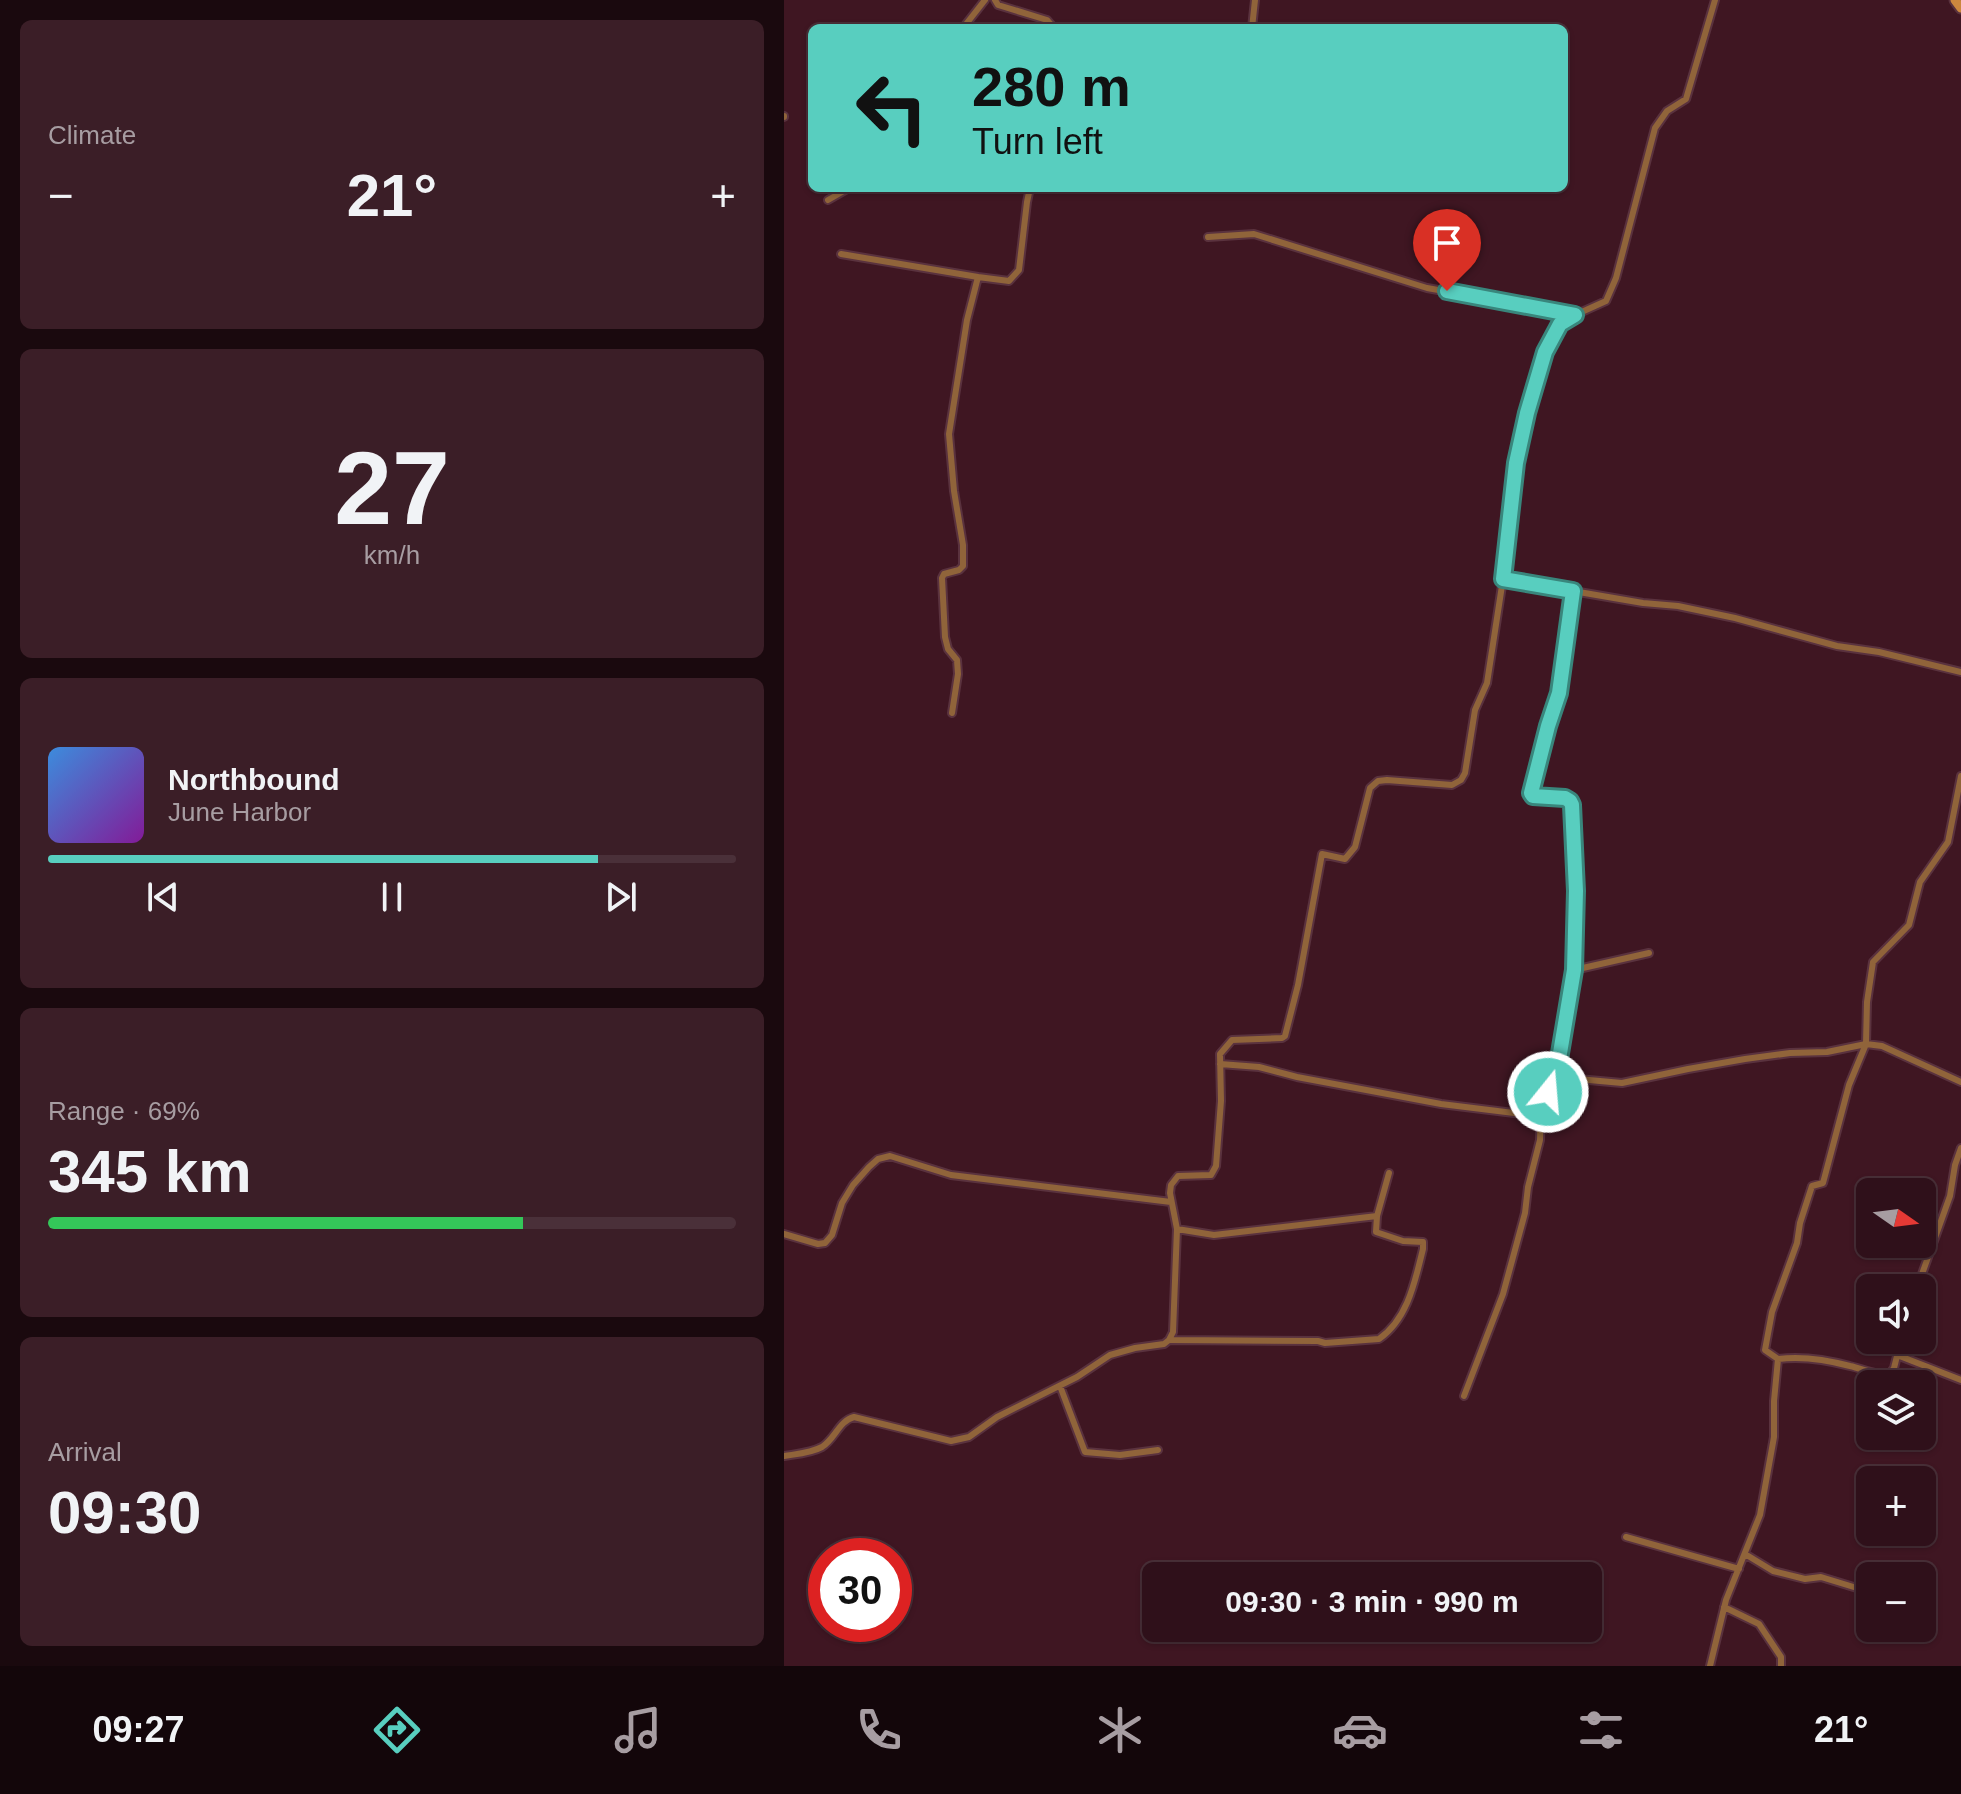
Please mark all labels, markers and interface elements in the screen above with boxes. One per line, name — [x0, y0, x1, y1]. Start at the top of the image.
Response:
text: 280 m — [972, 55, 1131, 118]
icon: left — [840, 56, 944, 160]
text: Climate — [48, 120, 136, 150]
text: Turn left — [972, 121, 1103, 162]
text: 21° — [347, 162, 437, 229]
text: − — [48, 171, 74, 220]
text: + — [710, 171, 736, 220]
pin — [1413, 209, 1481, 291]
icon: arrive — [1425, 221, 1469, 265]
text: 27 — [334, 430, 450, 546]
text: km/h — [364, 540, 420, 570]
text: Northbound — [168, 763, 340, 796]
text: June Harbor — [168, 797, 311, 827]
icon: previous — [141, 875, 185, 919]
icon: pause — [370, 875, 414, 919]
icon: next — [599, 875, 643, 919]
position arrow — [1506, 1050, 1590, 1134]
text: Range · 69% — [48, 1096, 200, 1126]
text: 345 km — [48, 1138, 252, 1205]
north arrow — [1856, 1178, 1936, 1258]
map controls — [1856, 1178, 1936, 1642]
button: sound — [1856, 1274, 1936, 1354]
button: layers — [1856, 1370, 1936, 1450]
text: Arrival — [48, 1437, 122, 1467]
button: + — [1856, 1466, 1936, 1546]
text: 09:30 — [48, 1479, 201, 1546]
speed limit sign: 30 — [808, 1538, 912, 1642]
button: − — [1856, 1562, 1936, 1642]
text: 09:30 · 3 min · 990 m — [1225, 1585, 1519, 1618]
icon: directions — [369, 1702, 425, 1758]
icon: music — [610, 1702, 666, 1758]
icon: phone — [851, 1702, 907, 1758]
icon: climate — [1092, 1702, 1148, 1758]
icon: car — [1332, 1702, 1388, 1758]
icon: filters — [1573, 1702, 1629, 1758]
text: 09:27 — [92, 1709, 184, 1750]
text: 21° — [1814, 1709, 1869, 1750]

